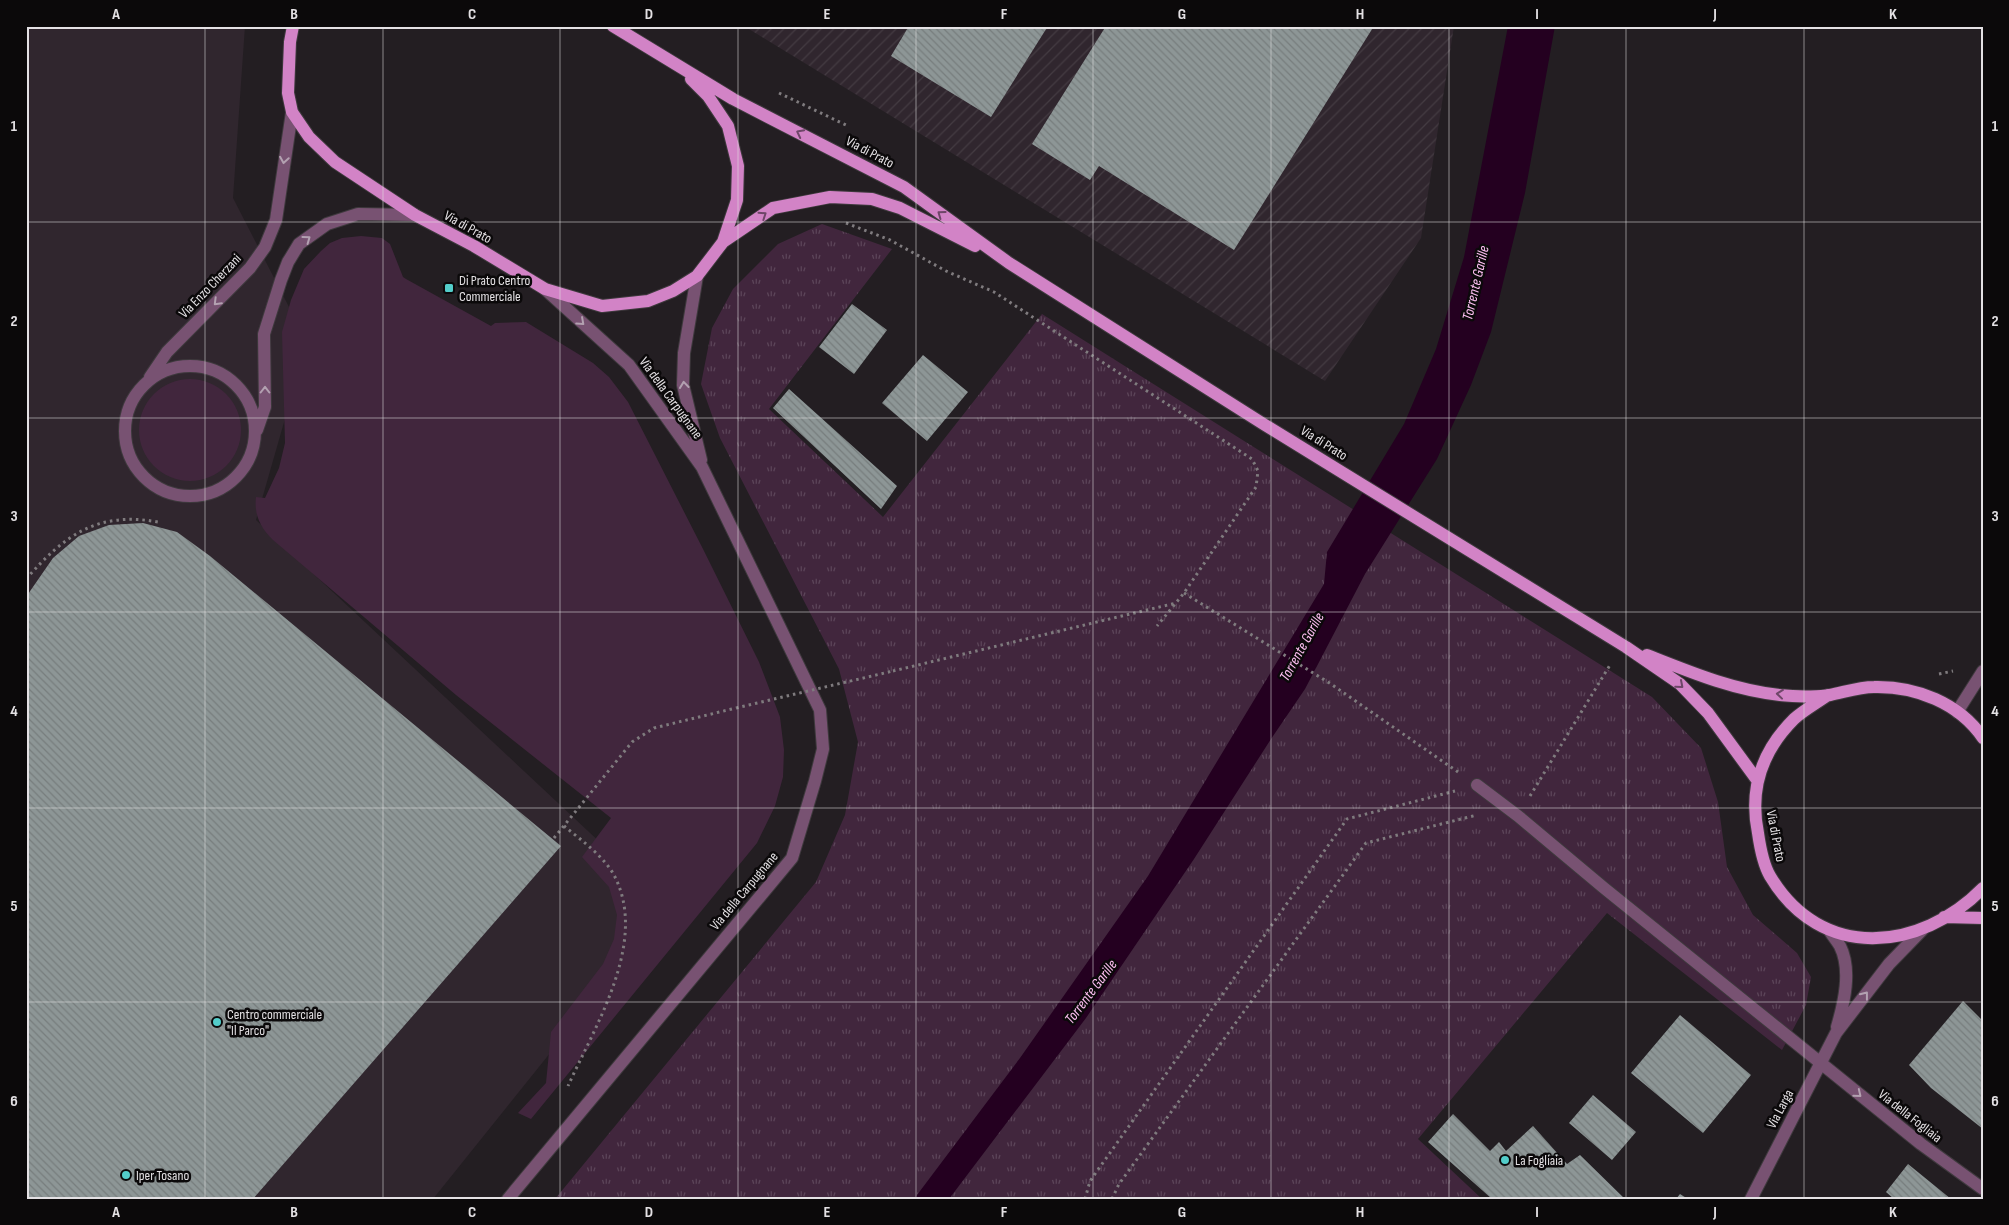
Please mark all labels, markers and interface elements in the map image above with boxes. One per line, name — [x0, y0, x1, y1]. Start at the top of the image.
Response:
text: A — [111, 5, 120, 24]
text: B — [290, 5, 298, 24]
text: C — [468, 5, 476, 24]
text: D — [645, 5, 653, 24]
text: E — [824, 5, 831, 24]
text: F — [1001, 5, 1008, 24]
text: G — [1178, 5, 1186, 24]
text: H — [1356, 5, 1364, 24]
text: I — [1535, 5, 1539, 24]
text: J — [1712, 5, 1717, 24]
text: K — [1889, 5, 1897, 24]
text: 1 — [11, 117, 18, 136]
text: 1 — [1992, 117, 1999, 136]
one-way arrow — [797, 129, 806, 139]
street label: Via di Prato — [843, 132, 897, 172]
one-way arrow — [280, 156, 290, 165]
street label: Via di Prato — [441, 207, 495, 247]
one-way arrow — [937, 211, 947, 220]
one-way arrow — [757, 212, 767, 221]
one-way arrow — [301, 236, 311, 245]
water label: Torrente Garille — [1458, 244, 1494, 322]
street label: Via Enzo Cherzani — [175, 250, 245, 322]
place label: Di Prato Centro Commerciale — [459, 272, 530, 305]
marker: Di Prato Centro Commerciale — [443, 282, 455, 294]
one-way arrow — [214, 296, 223, 305]
text: 2 — [10, 312, 18, 331]
text: 2 — [1991, 312, 1999, 331]
one-way arrow — [576, 316, 585, 325]
street label: Via della Carpugnane — [636, 354, 706, 442]
one-way arrow — [679, 381, 690, 389]
one-way arrow — [260, 386, 270, 394]
street label: Via di Prato — [1297, 422, 1351, 464]
text: 3 — [10, 507, 18, 526]
text: 3 — [1991, 507, 1999, 526]
water label: Torrente Garille — [1275, 609, 1329, 685]
one-way arrow — [1674, 679, 1683, 688]
one-way arrow — [1775, 689, 1783, 700]
text: 4 — [10, 702, 18, 721]
text: 4 — [1991, 702, 1999, 721]
street label: Via di Prato — [1763, 809, 1789, 863]
street label: Via della Carpugnane — [706, 848, 782, 934]
text: 5 — [10, 897, 18, 916]
text: 5 — [1991, 897, 1999, 916]
water label: Torrente Garille — [1061, 956, 1121, 1028]
one-way arrow — [1860, 992, 1868, 1001]
place label: Centro commerciale "Il Parco" — [227, 1006, 322, 1039]
marker: Centro commerciale "Il Parco" — [211, 1016, 223, 1028]
street label: Via della Fogliaia — [1875, 1086, 1945, 1146]
street label: Via Larga — [1763, 1087, 1797, 1131]
one-way arrow — [1853, 1088, 1862, 1097]
text: 6 — [10, 1092, 18, 1111]
text: 6 — [1991, 1092, 1999, 1111]
place label: La Fogliaia — [1515, 1152, 1563, 1169]
marker: La Fogliaia — [1499, 1154, 1511, 1166]
place label: Iper Tosano — [136, 1167, 189, 1184]
marker: Iper Tosano — [120, 1169, 132, 1181]
text: A — [111, 1203, 120, 1222]
text: B — [290, 1203, 298, 1222]
text: C — [468, 1203, 476, 1222]
text: D — [645, 1203, 653, 1222]
text: E — [824, 1203, 831, 1222]
text: F — [1001, 1203, 1008, 1222]
text: G — [1178, 1203, 1186, 1222]
text: H — [1356, 1203, 1364, 1222]
text: I — [1535, 1203, 1539, 1222]
text: J — [1712, 1203, 1717, 1222]
text: K — [1889, 1203, 1897, 1222]

